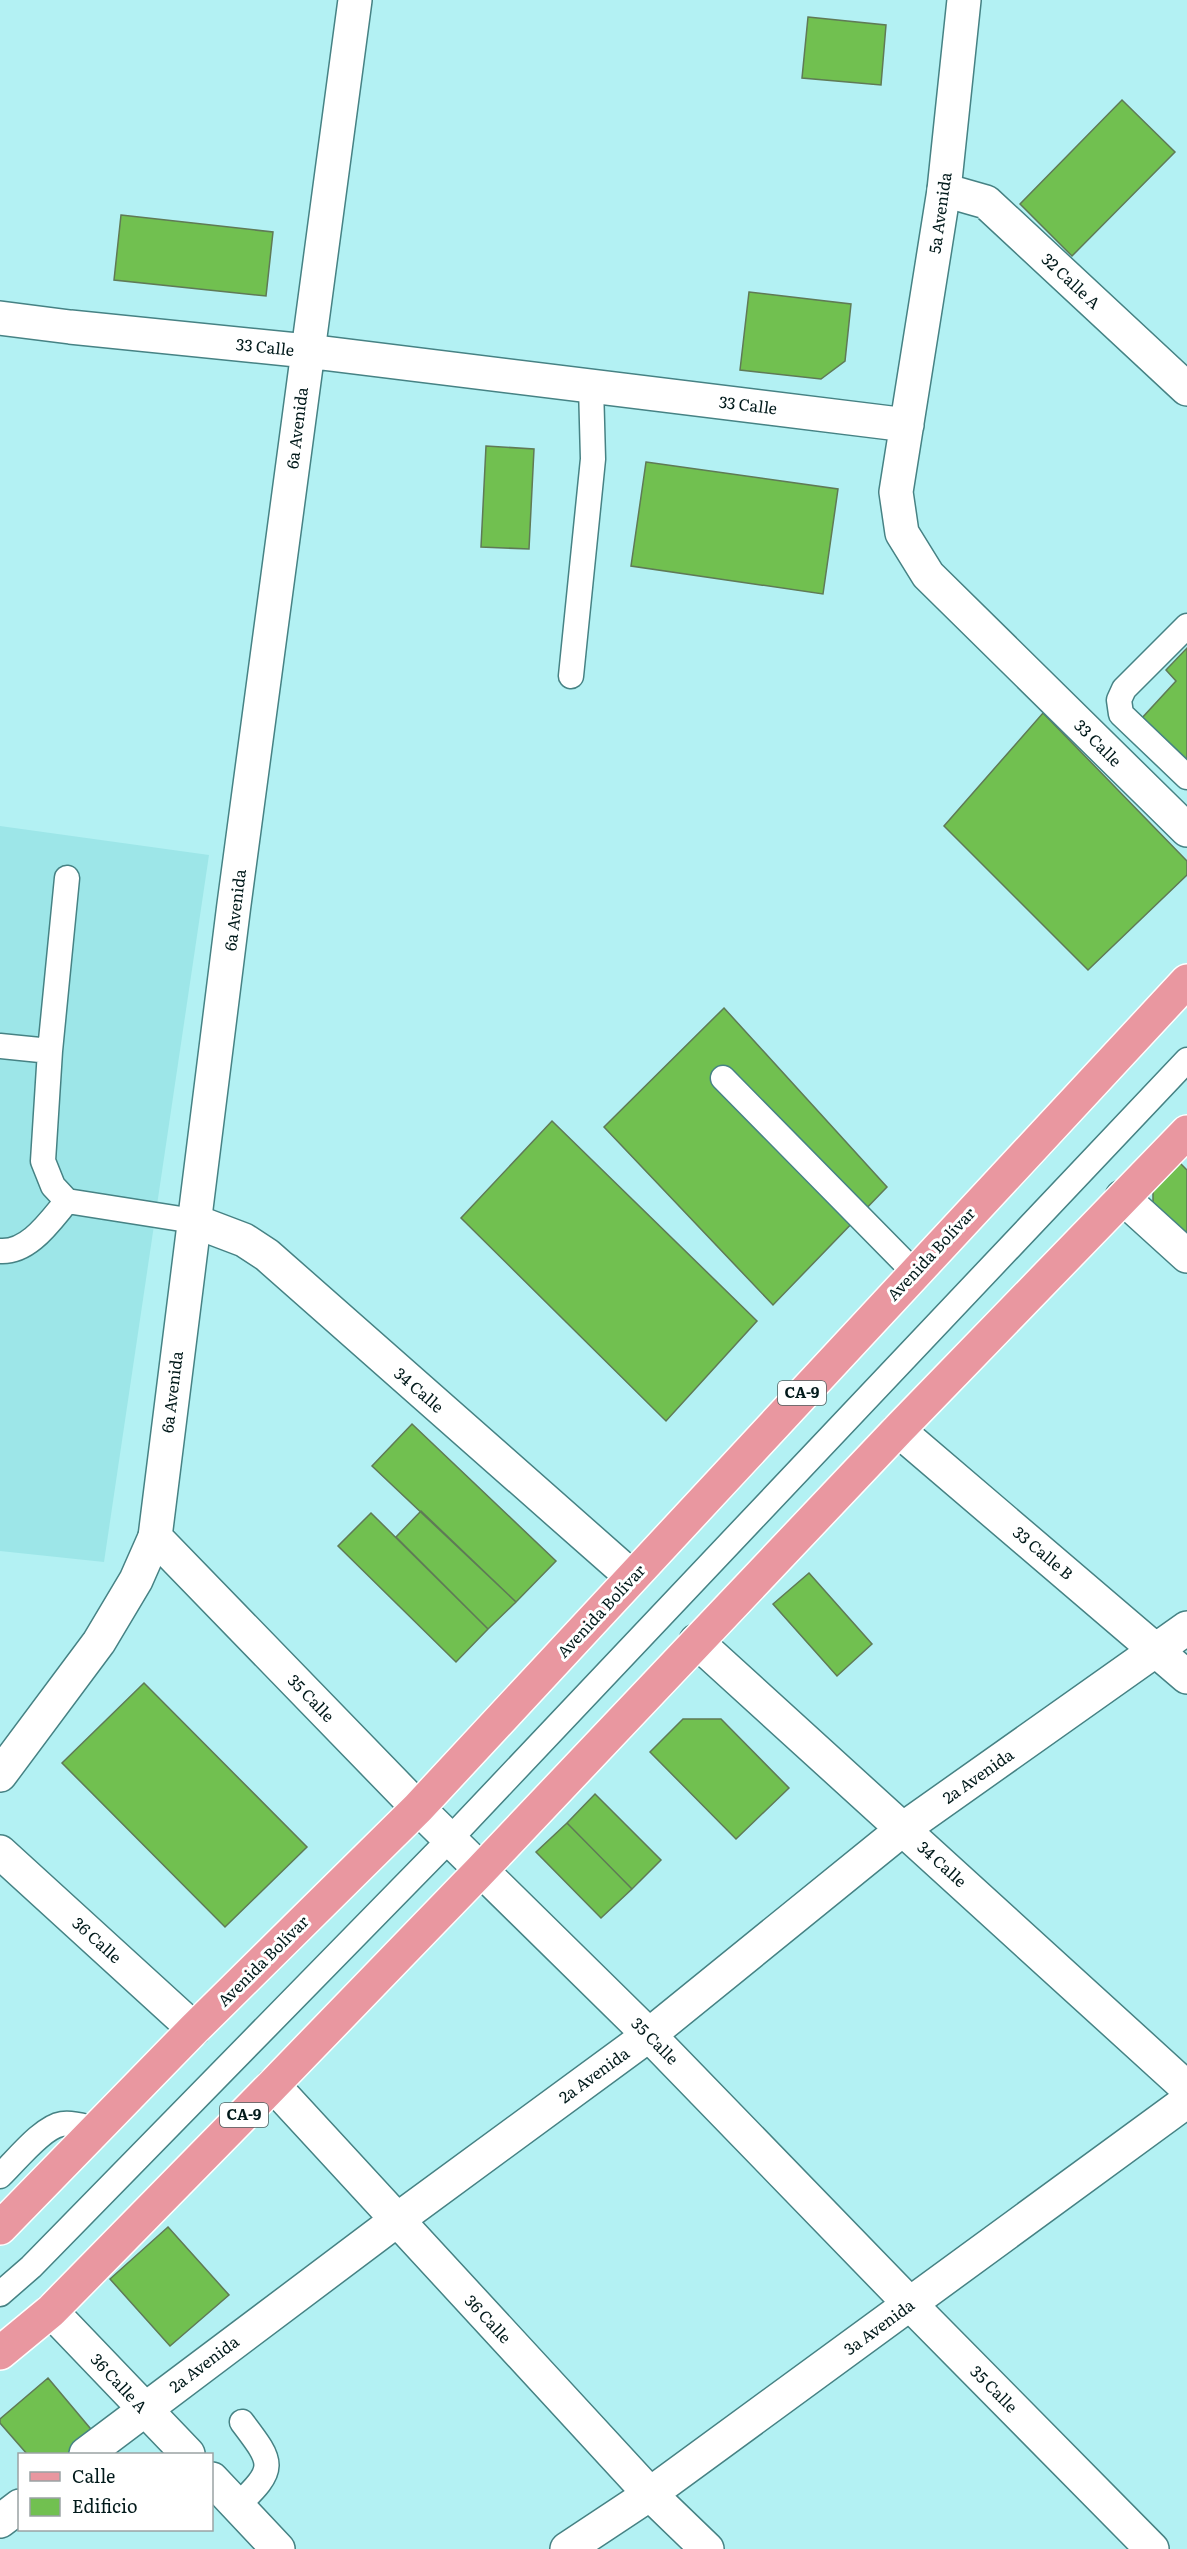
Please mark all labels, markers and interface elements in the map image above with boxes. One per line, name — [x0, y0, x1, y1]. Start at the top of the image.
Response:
street label: 5a Avenida — [921, 170, 957, 255]
street label: 32 Calle A — [1037, 247, 1107, 314]
street label: 33 Calle — [235, 331, 295, 361]
street label: 6a Avenida — [279, 385, 313, 470]
street label: 33 Calle — [718, 389, 779, 419]
street label: 33 Calle — [1070, 713, 1128, 771]
street label: 6a Avenida — [217, 867, 251, 952]
street label: Avenida Bolívar — [880, 1201, 980, 1305]
street label: 6a Avenida — [154, 1349, 188, 1434]
street label: 34 Calle — [389, 1361, 450, 1418]
road number: CA-9 — [778, 1381, 826, 1405]
street label: 33 Calle B — [1008, 1520, 1079, 1585]
street label: Avenida Bolívar — [550, 1558, 650, 1662]
street label: 35 Calle — [283, 1668, 341, 1727]
street label: 2a Avenida — [937, 1742, 1018, 1808]
street label: 34 Calle — [913, 1835, 973, 1892]
street label: Avenida Bolívar — [211, 1909, 314, 2011]
street label: 36 Calle — [68, 1911, 128, 1968]
street label: 35 Calle — [627, 2011, 685, 2069]
street label: 2a Avenida — [553, 2040, 634, 2108]
road number: CA-9 — [220, 2103, 268, 2127]
street label: 36 Calle — [460, 2289, 518, 2348]
street label: 3a Avenida — [838, 2292, 919, 2360]
street label: 2a Avenida — [164, 2329, 244, 2397]
street label: 36 Calle A — [86, 2347, 154, 2418]
street label: 35 Calle — [966, 2359, 1024, 2417]
legend — [18, 2453, 213, 2531]
text: Calle — [72, 2462, 115, 2489]
text: Edificio — [72, 2492, 138, 2519]

